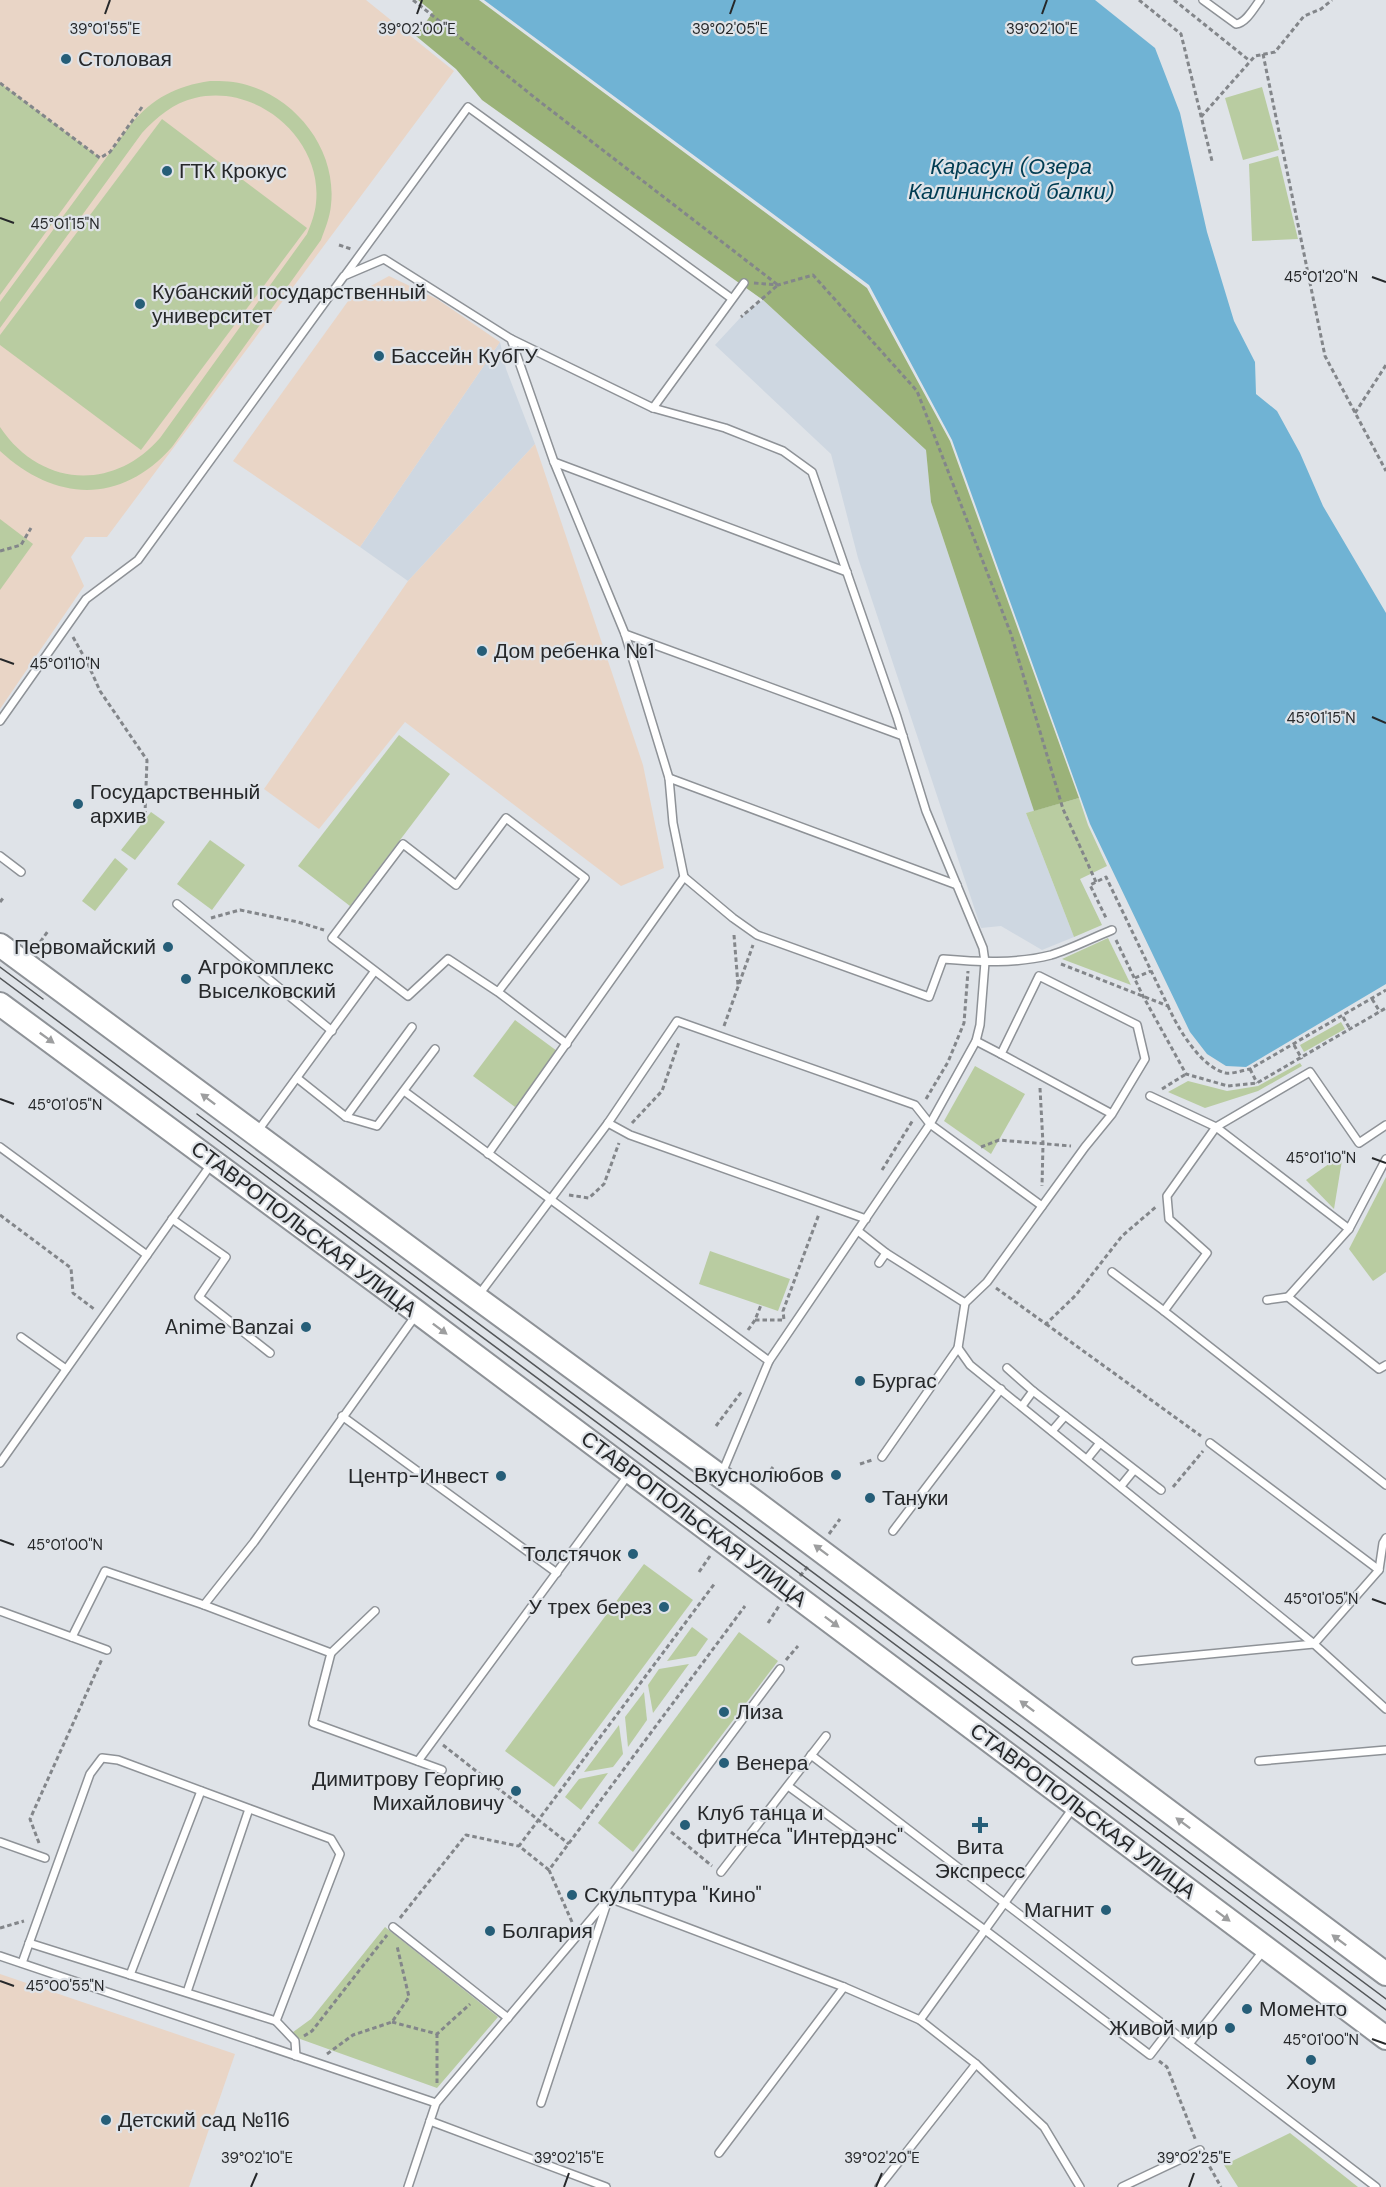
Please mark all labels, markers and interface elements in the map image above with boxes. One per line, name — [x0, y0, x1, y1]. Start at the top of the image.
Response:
text: 39°01'55"E — [70, 19, 140, 39]
text: 39°02'00"E — [378, 19, 456, 39]
text: 39°02'05"E — [692, 19, 768, 39]
text: 39°02'10"E — [1006, 19, 1078, 39]
place label: Столовая — [78, 45, 172, 73]
marker: Столовая — [59, 52, 73, 66]
water label: Карасун (Озера Калининской балки) — [908, 152, 1114, 206]
place label: ГТК Крокус — [179, 157, 287, 185]
marker: ГТК Крокус — [160, 164, 174, 178]
text: 45°01'15"N — [30, 214, 100, 234]
text: 45°01'20"N — [1284, 267, 1358, 287]
place label: Кубанский государственный университет — [152, 278, 426, 330]
marker: Кубанский государственный университет — [133, 297, 147, 311]
place label: Бассейн КубГУ — [391, 342, 538, 370]
marker: Бассейн КубГУ — [372, 349, 386, 363]
place label: Дом ребенка №1 — [494, 637, 654, 665]
marker: Дом ребенка №1 — [475, 644, 489, 658]
text: 45°01'10"N — [30, 654, 100, 674]
text: 45°01'15"N — [1286, 708, 1356, 728]
place label: Государственный архив — [90, 778, 260, 830]
marker: Государственный архив — [71, 797, 85, 811]
place label: Первомайский — [14, 933, 156, 961]
marker: Первомайский — [161, 940, 175, 954]
place label: Агрокомплекс Выселковский — [198, 953, 336, 1005]
marker: Агрокомплекс Выселковский — [179, 972, 193, 986]
one-way arrow — [39, 1032, 55, 1045]
one-way arrow — [200, 1093, 216, 1106]
text: 45°01'05"N — [28, 1095, 102, 1115]
street label: СТАВРОПОЛЬСКАЯ УЛИЦА — [185, 1135, 423, 1323]
text: 45°01'10"N — [1286, 1148, 1356, 1168]
place label: Anime Banzai — [165, 1313, 294, 1341]
marker: Anime Banzai — [299, 1320, 313, 1334]
one-way arrow — [432, 1323, 448, 1336]
place label: Бургас — [872, 1367, 937, 1395]
marker: Бургас — [853, 1374, 867, 1388]
street label: СТАВРОПОЛЬСКАЯ УЛИЦА — [575, 1425, 813, 1613]
place label: Вкуснолюбов — [694, 1461, 824, 1489]
place label: Центр-Инвест — [348, 1462, 489, 1490]
marker: Вкуснолюбов — [829, 1468, 843, 1482]
marker: Центр-Инвест — [494, 1469, 508, 1483]
place label: Тануки — [882, 1484, 949, 1512]
marker: Тануки — [863, 1491, 877, 1505]
text: 45°01'00"N — [27, 1535, 103, 1555]
place label: Толстячок — [523, 1540, 622, 1568]
one-way arrow — [813, 1544, 829, 1557]
marker: Толстячок — [626, 1547, 640, 1561]
text: 45°01'05"N — [1284, 1589, 1358, 1609]
place label: У трех берез — [528, 1593, 652, 1621]
marker: У трех берез — [657, 1600, 671, 1614]
one-way arrow — [823, 1616, 839, 1628]
place label: Лиза — [736, 1698, 783, 1726]
one-way arrow — [1019, 1700, 1035, 1712]
marker: Лиза — [717, 1705, 731, 1719]
street label: СТАВРОПОЛЬСКАЯ УЛИЦА — [964, 1717, 1202, 1905]
place label: Венера — [736, 1749, 809, 1777]
marker: Венера — [717, 1756, 731, 1770]
place label: Димитрову Георгию Михайловичу — [312, 1765, 504, 1817]
marker: Димитрову Георгию Михайловичу — [509, 1784, 523, 1798]
place label: Клуб танца и фитнеса "Интердэнс" — [697, 1799, 903, 1851]
one-way arrow — [1175, 1817, 1191, 1829]
marker: Клуб танца и фитнеса "Интердэнс" — [678, 1818, 692, 1832]
marker: Вита Экспресс — [973, 1818, 987, 1832]
place label: Вита Экспресс — [935, 1833, 1025, 1885]
place label: Скульптура "Кино" — [584, 1881, 762, 1909]
marker: Скульптура "Кино" — [565, 1888, 579, 1902]
place label: Магнит — [1024, 1896, 1094, 1924]
marker: Магнит — [1099, 1903, 1113, 1917]
one-way arrow — [1214, 1910, 1230, 1922]
place label: Болгария — [502, 1917, 593, 1945]
marker: Болгария — [483, 1924, 497, 1938]
one-way arrow — [1331, 1933, 1347, 1946]
text: 45°00'55"N — [26, 1976, 104, 1996]
place label: Моменто — [1259, 1995, 1347, 2023]
marker: Моменто — [1240, 2002, 1254, 2016]
place label: Живой мир — [1109, 2014, 1218, 2042]
marker: Живой мир — [1223, 2021, 1237, 2035]
text: 45°01'00"N — [1283, 2030, 1359, 2050]
marker: Хоум — [1304, 2053, 1318, 2067]
place label: Хоум — [1286, 2068, 1336, 2096]
place label: Детский сад №116 — [118, 2106, 290, 2134]
marker: Детский сад №116 — [99, 2113, 113, 2127]
text: 39°02'10"E — [221, 2148, 293, 2168]
text: 39°02'15"E — [534, 2148, 604, 2168]
text: 39°02'20"E — [844, 2148, 920, 2168]
text: 39°02'25"E — [1157, 2148, 1231, 2168]

